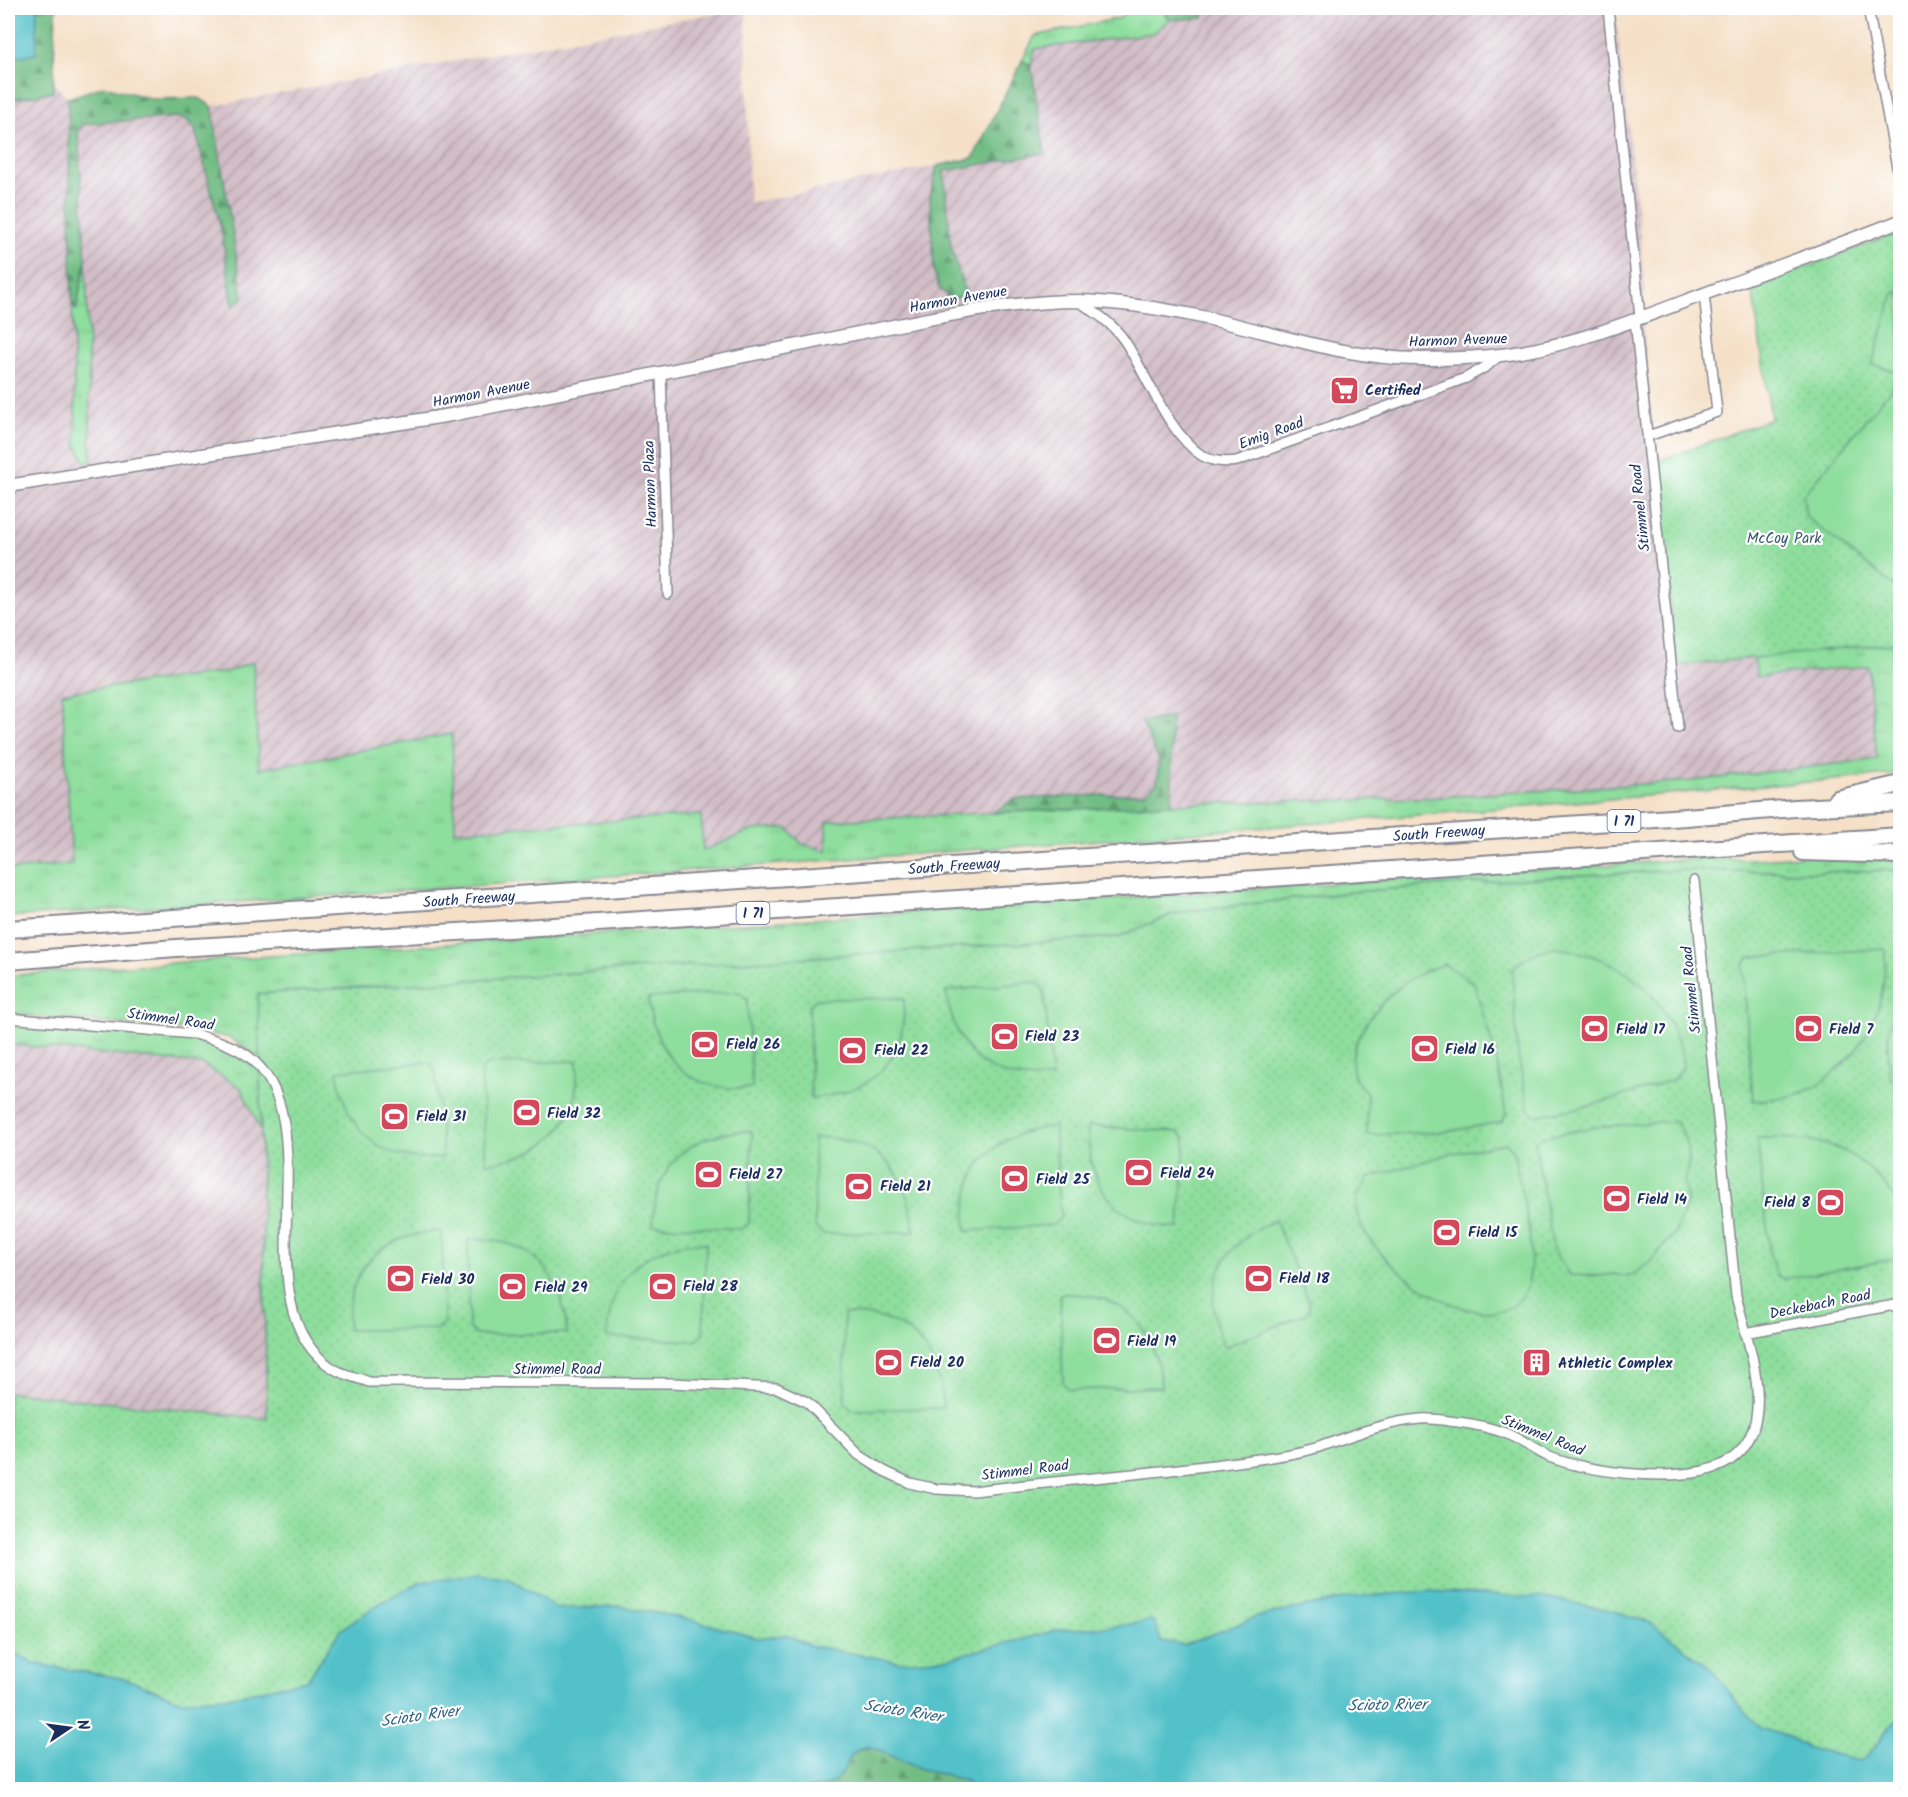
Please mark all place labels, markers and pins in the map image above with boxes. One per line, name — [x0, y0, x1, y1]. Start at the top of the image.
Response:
supermarket icon: Certified — [1328, 374, 1360, 406]
place label: Certified — [1365, 379, 1422, 403]
sports icon: Field 17 — [1579, 1013, 1611, 1045]
sports icon: Field 7 — [1792, 1013, 1824, 1045]
place label: Field 17 — [1616, 1018, 1666, 1042]
place label: Field 7 — [1829, 1018, 1874, 1042]
sports icon: Field 23 — [988, 1020, 1020, 1052]
place label: Field 23 — [1025, 1025, 1079, 1049]
sports icon: Field 26 — [689, 1028, 721, 1060]
place label: Field 26 — [726, 1033, 780, 1057]
sports icon: Field 16 — [1408, 1033, 1440, 1065]
sports icon: Field 22 — [837, 1034, 869, 1066]
place label: Field 16 — [1445, 1038, 1495, 1062]
place label: Field 22 — [874, 1039, 929, 1063]
sports icon: Field 32 — [510, 1097, 542, 1129]
sports icon: Field 31 — [379, 1100, 411, 1132]
place label: Field 32 — [547, 1102, 601, 1126]
place label: Field 31 — [416, 1105, 466, 1129]
sports icon: Field 24 — [1123, 1157, 1155, 1189]
sports icon: Field 27 — [692, 1158, 724, 1190]
place label: Field 24 — [1160, 1162, 1214, 1186]
place label: Field 27 — [729, 1163, 783, 1187]
sports icon: Field 25 — [999, 1163, 1031, 1195]
place label: Field 25 — [1036, 1168, 1091, 1192]
sports icon: Field 21 — [843, 1170, 875, 1202]
place label: Field 21 — [880, 1175, 931, 1199]
sports icon: Field 14 — [1600, 1183, 1632, 1215]
sports icon: Field 8 — [1815, 1186, 1847, 1218]
place label: Field 14 — [1637, 1188, 1687, 1212]
place label: Field 8 — [1764, 1191, 1810, 1215]
sports icon: Field 15 — [1431, 1216, 1463, 1248]
place label: Field 15 — [1468, 1221, 1519, 1245]
sports icon: Field 18 — [1242, 1262, 1274, 1294]
sports icon: Field 30 — [384, 1263, 416, 1295]
place label: Field 18 — [1279, 1267, 1330, 1291]
place label: Field 30 — [421, 1268, 474, 1292]
sports icon: Field 28 — [646, 1270, 678, 1302]
sports icon: Field 29 — [497, 1271, 529, 1303]
place label: Field 28 — [683, 1275, 738, 1299]
place label: Field 29 — [534, 1276, 588, 1300]
sports icon: Field 19 — [1090, 1325, 1122, 1357]
place label: Field 19 — [1127, 1330, 1177, 1354]
sports icon: Field 20 — [873, 1346, 905, 1378]
building icon: Athletic Complex — [1521, 1347, 1553, 1379]
place label: Field 20 — [910, 1351, 964, 1375]
place label: Athletic Complex — [1558, 1352, 1674, 1376]

